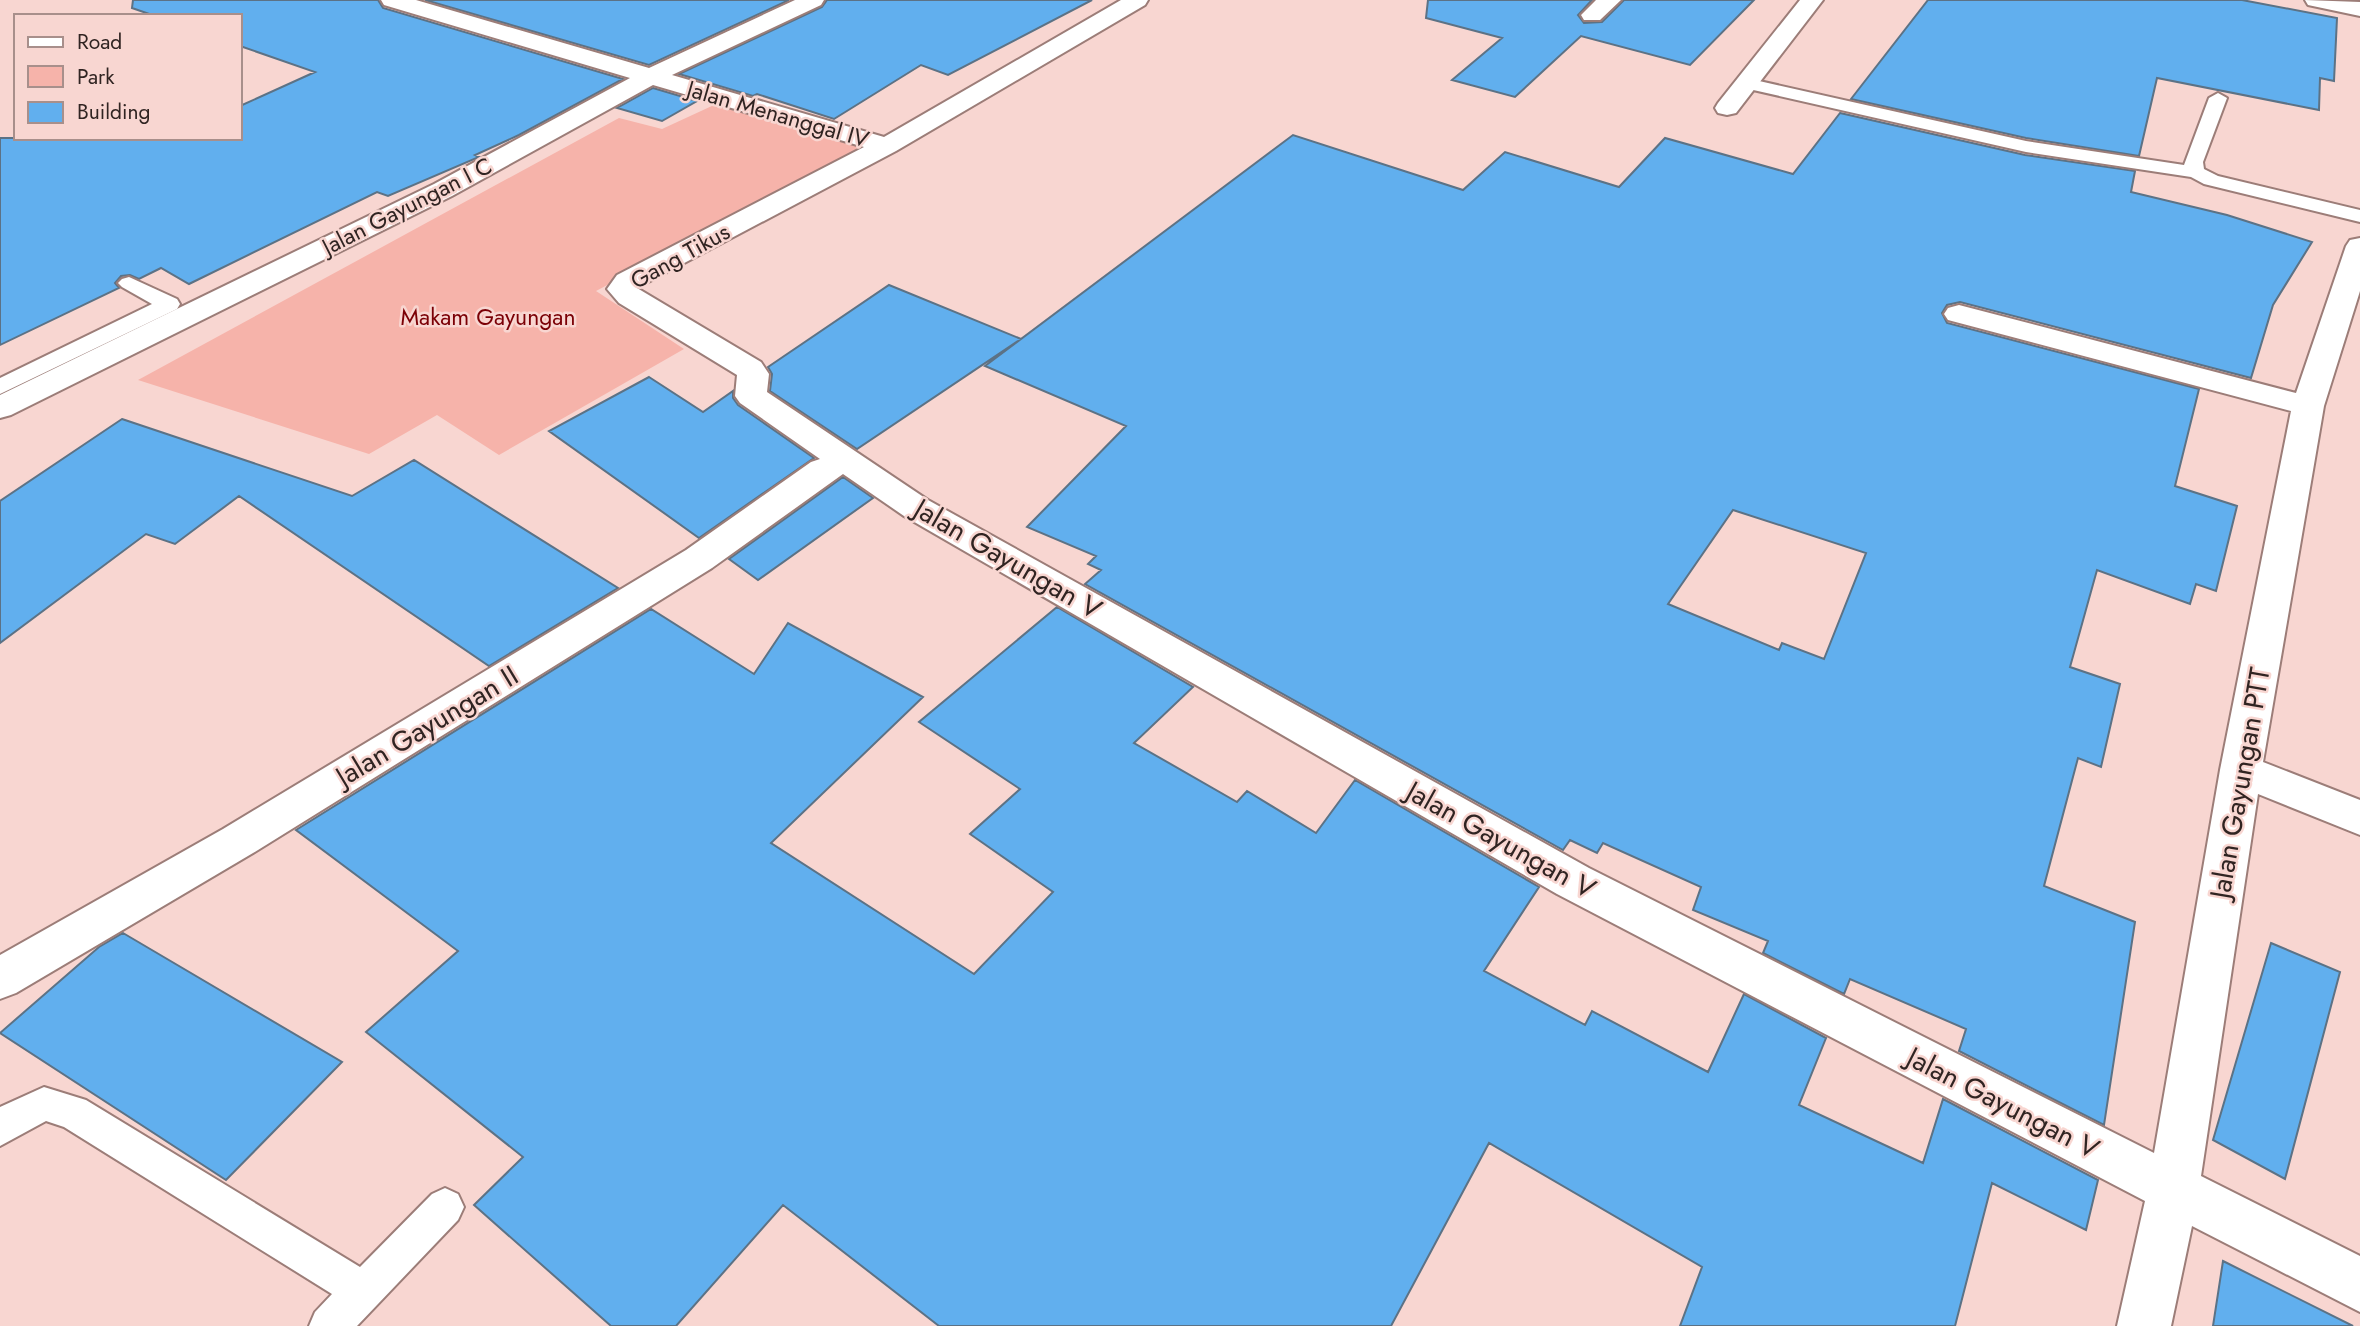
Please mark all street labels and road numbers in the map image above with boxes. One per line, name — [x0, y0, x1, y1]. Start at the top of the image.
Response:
street label: Jalan Menanggal IV — [680, 71, 874, 156]
street label: Jalan Gayungan I C — [314, 149, 498, 265]
street label: Gang Tikus — [624, 215, 736, 297]
street label: Jalan Gayungan V — [903, 487, 1110, 630]
street label: Jalan Gayungan II — [325, 655, 526, 799]
street label: Jalan Gayungan PTT — [2199, 664, 2280, 906]
street label: Jalan Gayungan V — [1395, 769, 1604, 909]
street label: Jalan Gayungan V — [1896, 1035, 2107, 1169]

